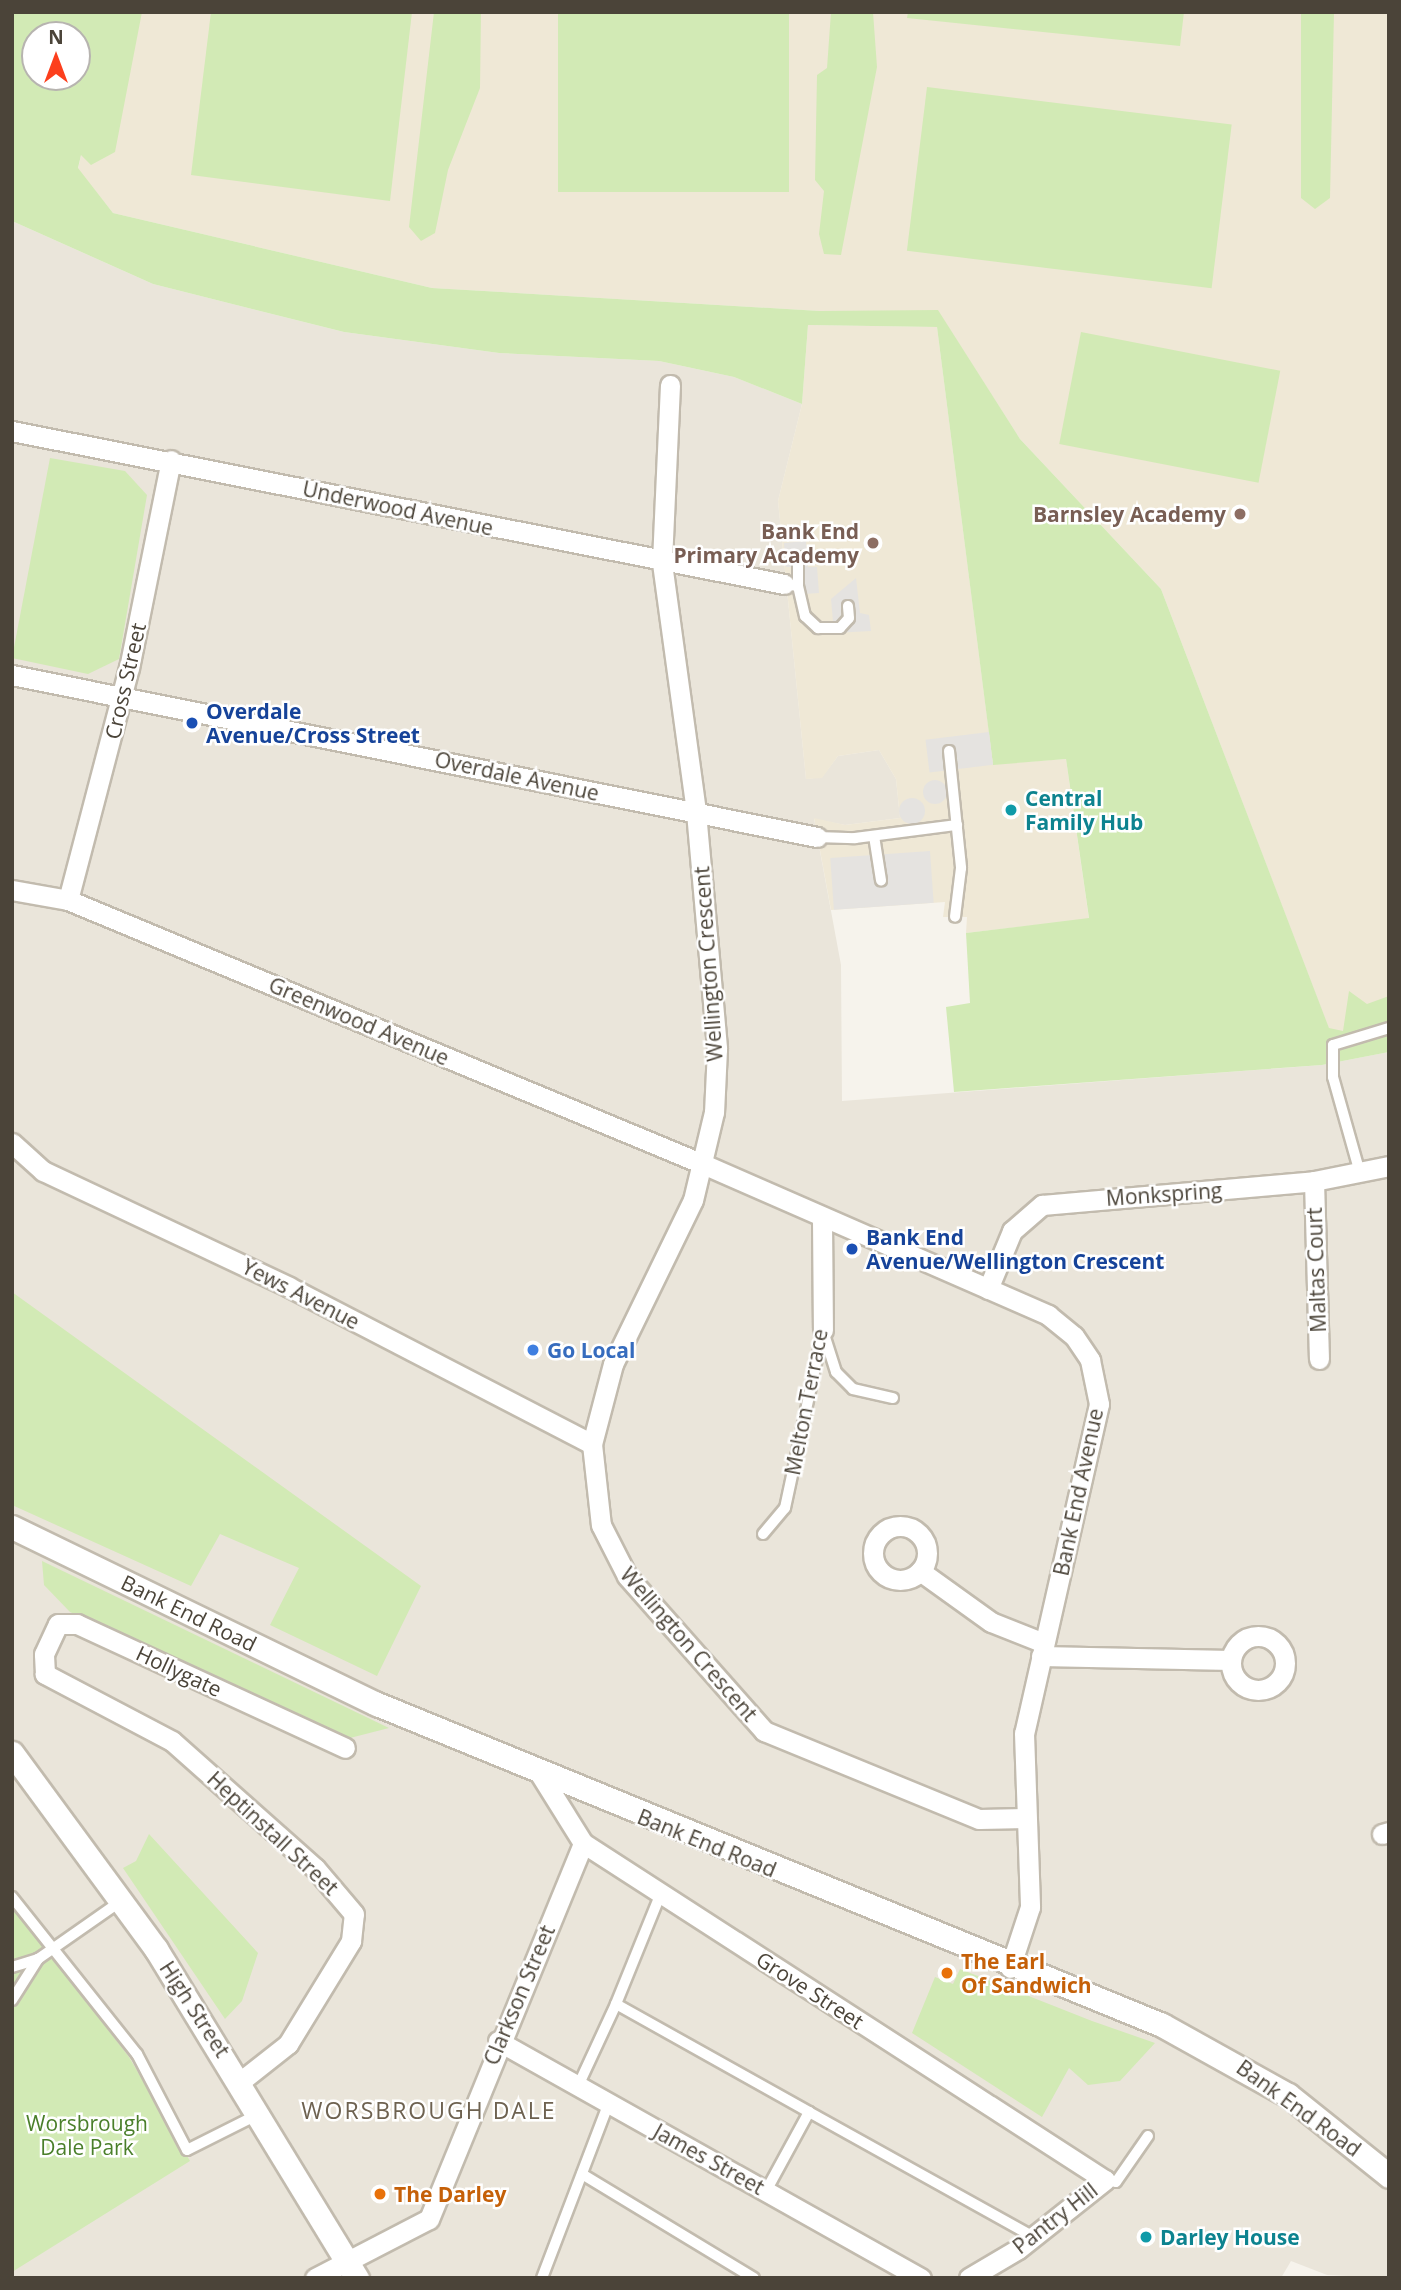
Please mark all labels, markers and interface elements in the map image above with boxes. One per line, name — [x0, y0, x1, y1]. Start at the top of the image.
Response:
north arrow — [21, 21, 91, 91]
text: N — [48, 24, 64, 50]
street label: Underwood Avenue — [300, 475, 496, 541]
place label: Barnsley Academy — [1033, 501, 1226, 527]
marker: Barnsley Academy — [1232, 506, 1248, 522]
place label: Bank End Primary Academy — [673, 518, 859, 568]
marker: Bank End Primary Academy — [865, 535, 881, 551]
street label: Cross Street — [99, 620, 151, 742]
place label: Overdale Avenue/Cross Street — [206, 698, 420, 748]
marker: Overdale Avenue/Cross Street — [184, 715, 200, 731]
street label: Overdale Avenue — [433, 746, 601, 806]
place label: Central Family Hub — [1025, 785, 1143, 835]
marker: Central Family Hub — [1003, 802, 1019, 818]
street label: Wellington Crescent — [689, 866, 727, 1062]
street label: Greenwood Avenue — [265, 972, 453, 1070]
street label: Monkspring — [1105, 1177, 1223, 1211]
street label: Maltas Court — [1301, 1207, 1331, 1333]
place label: Bank End Avenue/Wellington Crescent — [866, 1224, 1164, 1274]
marker: Bank End Avenue/Wellington Crescent — [844, 1241, 860, 1257]
street label: Yews Avenue — [238, 1254, 364, 1334]
street label: Melton Terrace — [779, 1327, 833, 1477]
place label: Go Local — [547, 1337, 635, 1363]
marker: Go Local — [525, 1342, 541, 1358]
street label: Bank End Avenue — [1048, 1406, 1108, 1578]
street label: Wellington Crescent — [615, 1562, 763, 1726]
street label: Bank End Road — [117, 1569, 261, 1657]
street label: Hollygate — [132, 1640, 226, 1702]
street label: Heptinstall Street — [202, 1766, 344, 1900]
street label: Bank End Road — [634, 1804, 780, 1882]
street label: Clarkson Street — [478, 1921, 560, 2069]
street label: Grove Street — [752, 1946, 868, 2034]
place label: The Earl Of Sandwich — [961, 1948, 1092, 1998]
street label: High Street — [155, 1956, 235, 2062]
marker: The Earl Of Sandwich — [939, 1965, 955, 1981]
street label: Bank End Road — [1232, 2054, 1366, 2162]
district label: WORSBROUGH DALE — [303, 2096, 555, 2124]
park label: Worsbrough Dale Park — [26, 2110, 148, 2160]
street label: James Street — [649, 2118, 769, 2200]
street label: Pantry Hill — [1008, 2177, 1102, 2259]
place label: The Darley — [394, 2181, 506, 2207]
marker: The Darley — [372, 2186, 388, 2202]
place label: Darley House — [1160, 2224, 1300, 2250]
marker: Darley House — [1138, 2229, 1154, 2245]

